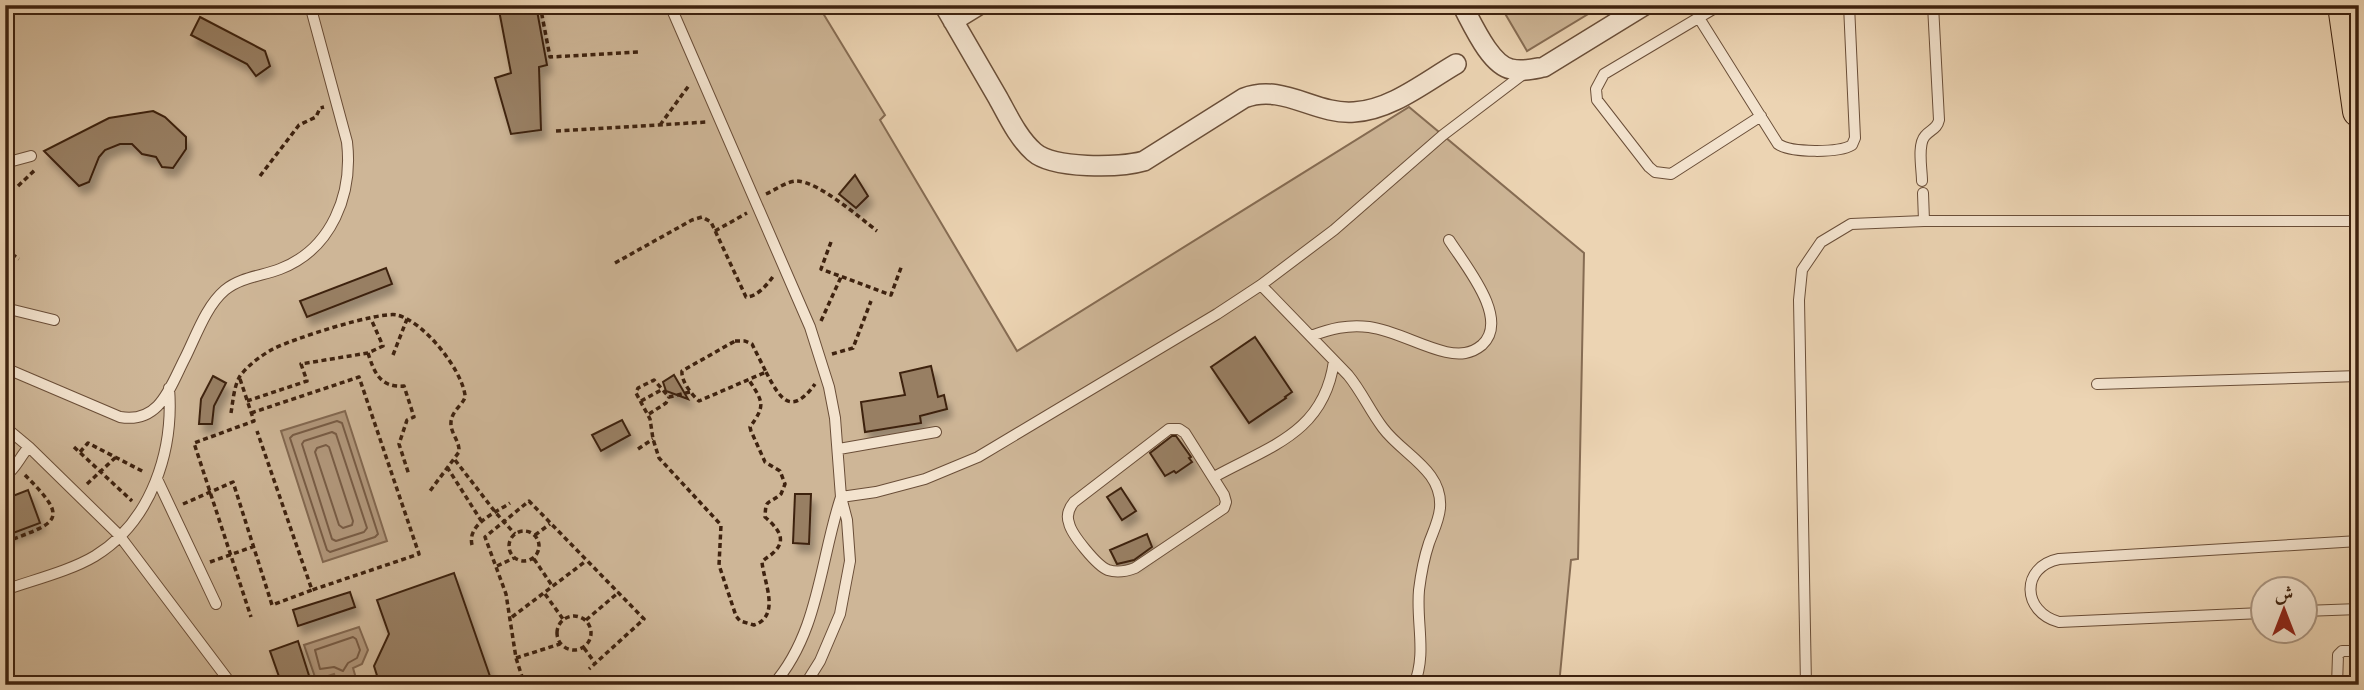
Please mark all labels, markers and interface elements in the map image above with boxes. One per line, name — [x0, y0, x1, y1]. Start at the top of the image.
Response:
north arrow — [2248, 574, 2318, 644]
text: ش — [2275, 586, 2293, 605]

